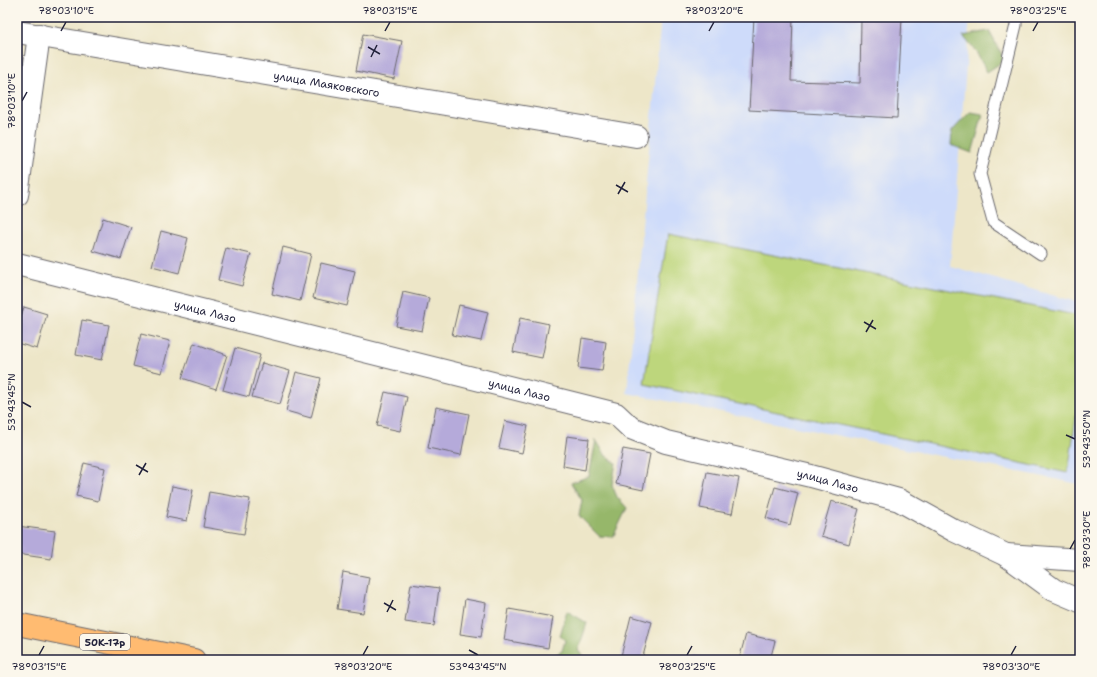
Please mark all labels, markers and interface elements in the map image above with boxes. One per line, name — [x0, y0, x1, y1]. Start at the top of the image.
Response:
text: 78°03'10"E — [38, 4, 94, 17]
text: 78°03'15"E — [363, 4, 417, 17]
text: 78°03'20"E — [685, 4, 743, 17]
text: 78°03'25"E — [1009, 4, 1067, 17]
street label: улица Маяковского — [272, 68, 381, 101]
text: 78°03'10"E — [5, 73, 18, 129]
street label: улица Лазо — [173, 297, 238, 327]
text: 53°43'45"N — [5, 373, 18, 431]
street label: улица Лазо — [487, 375, 552, 405]
text: 53°43'50"N — [1080, 410, 1093, 468]
street label: улица Лазо — [795, 466, 860, 497]
text: 78°03'30"E — [1080, 511, 1093, 569]
road number: 50К-17р — [80, 634, 130, 650]
text: 78°03'15"E — [12, 660, 66, 673]
text: 78°03'20"E — [334, 660, 392, 673]
text: 53°43'45"N — [449, 660, 507, 673]
text: 78°03'25"E — [658, 660, 716, 673]
text: 78°03'30"E — [982, 660, 1040, 673]

